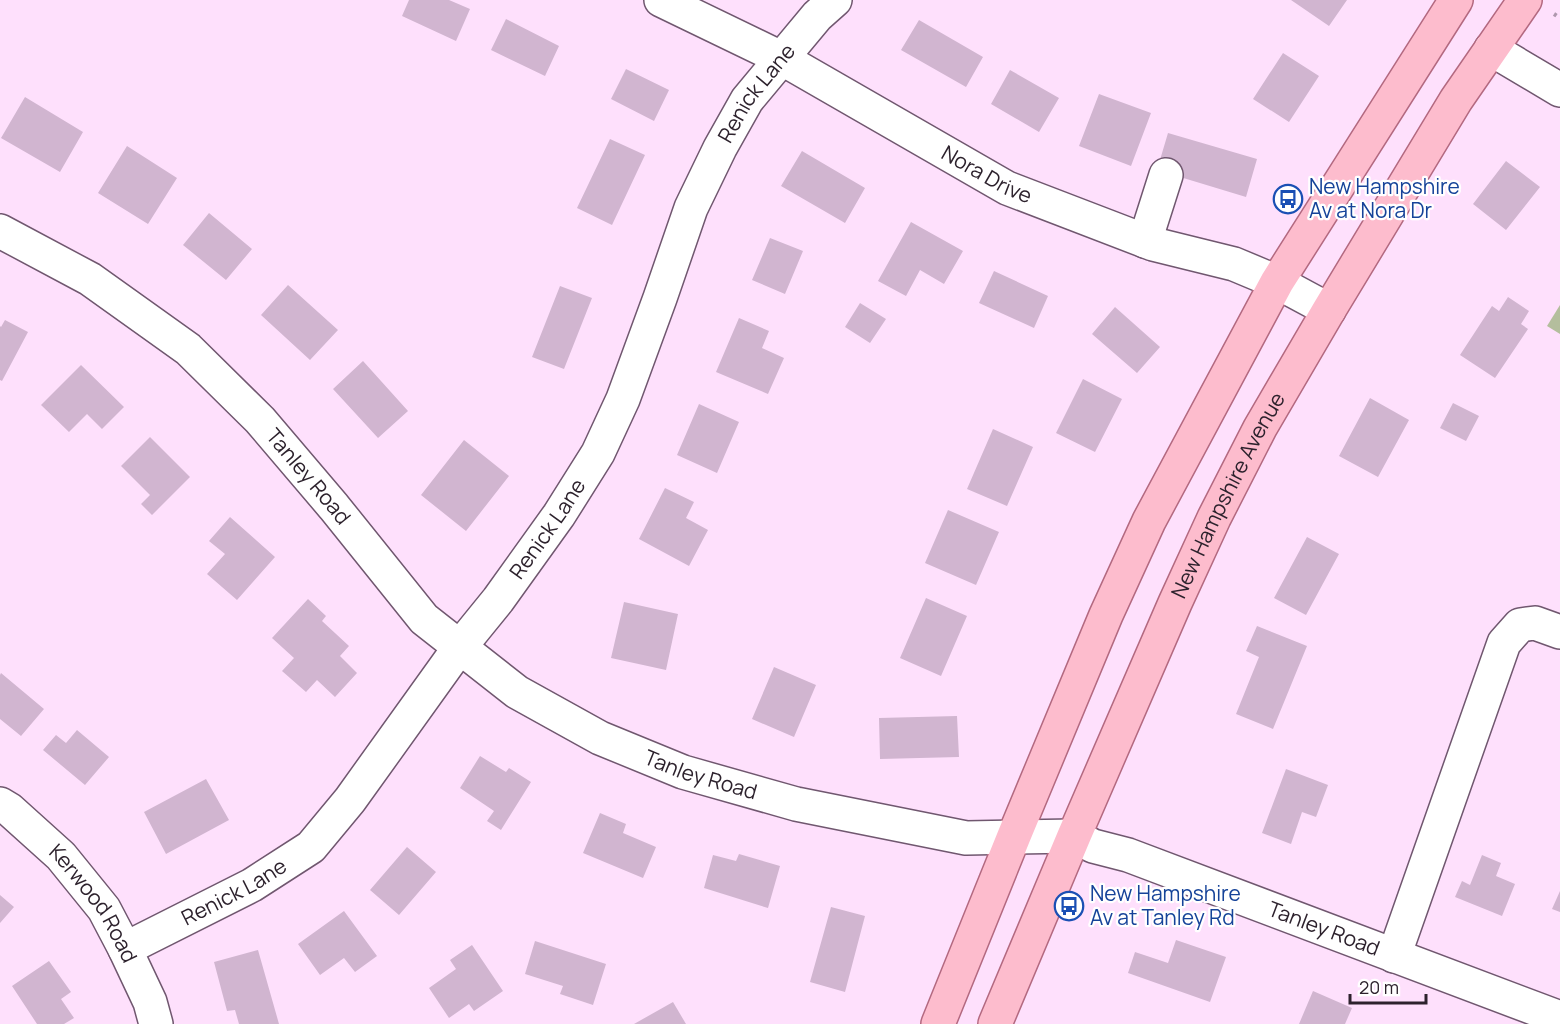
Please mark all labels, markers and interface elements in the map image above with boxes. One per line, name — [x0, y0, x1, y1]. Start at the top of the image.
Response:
street label: Renick Lane — [711, 38, 801, 147]
street label: Nora Drive — [937, 138, 1036, 209]
place label: New Hampshire Av at Nora Dr — [1309, 172, 1460, 224]
bus stop icon: New Hampshire Av at Nora Dr — [1272, 183, 1304, 215]
street label: New Hampshire Avenue — [1164, 387, 1291, 602]
street label: Tanley Road — [260, 422, 358, 530]
street label: Renick Lane — [503, 473, 591, 584]
street label: Tanley Road — [640, 743, 761, 805]
street label: Kerwood Road — [44, 837, 144, 967]
street label: Renick Lane — [176, 851, 292, 931]
place label: New Hampshire Av at Tanley Rd — [1090, 879, 1241, 931]
bus stop icon: New Hampshire Av at Tanley Rd — [1053, 890, 1085, 922]
street label: Tanley Road — [1264, 894, 1384, 962]
scale bar — [1350, 967, 1426, 1005]
text: 20 m — [1359, 975, 1399, 999]

